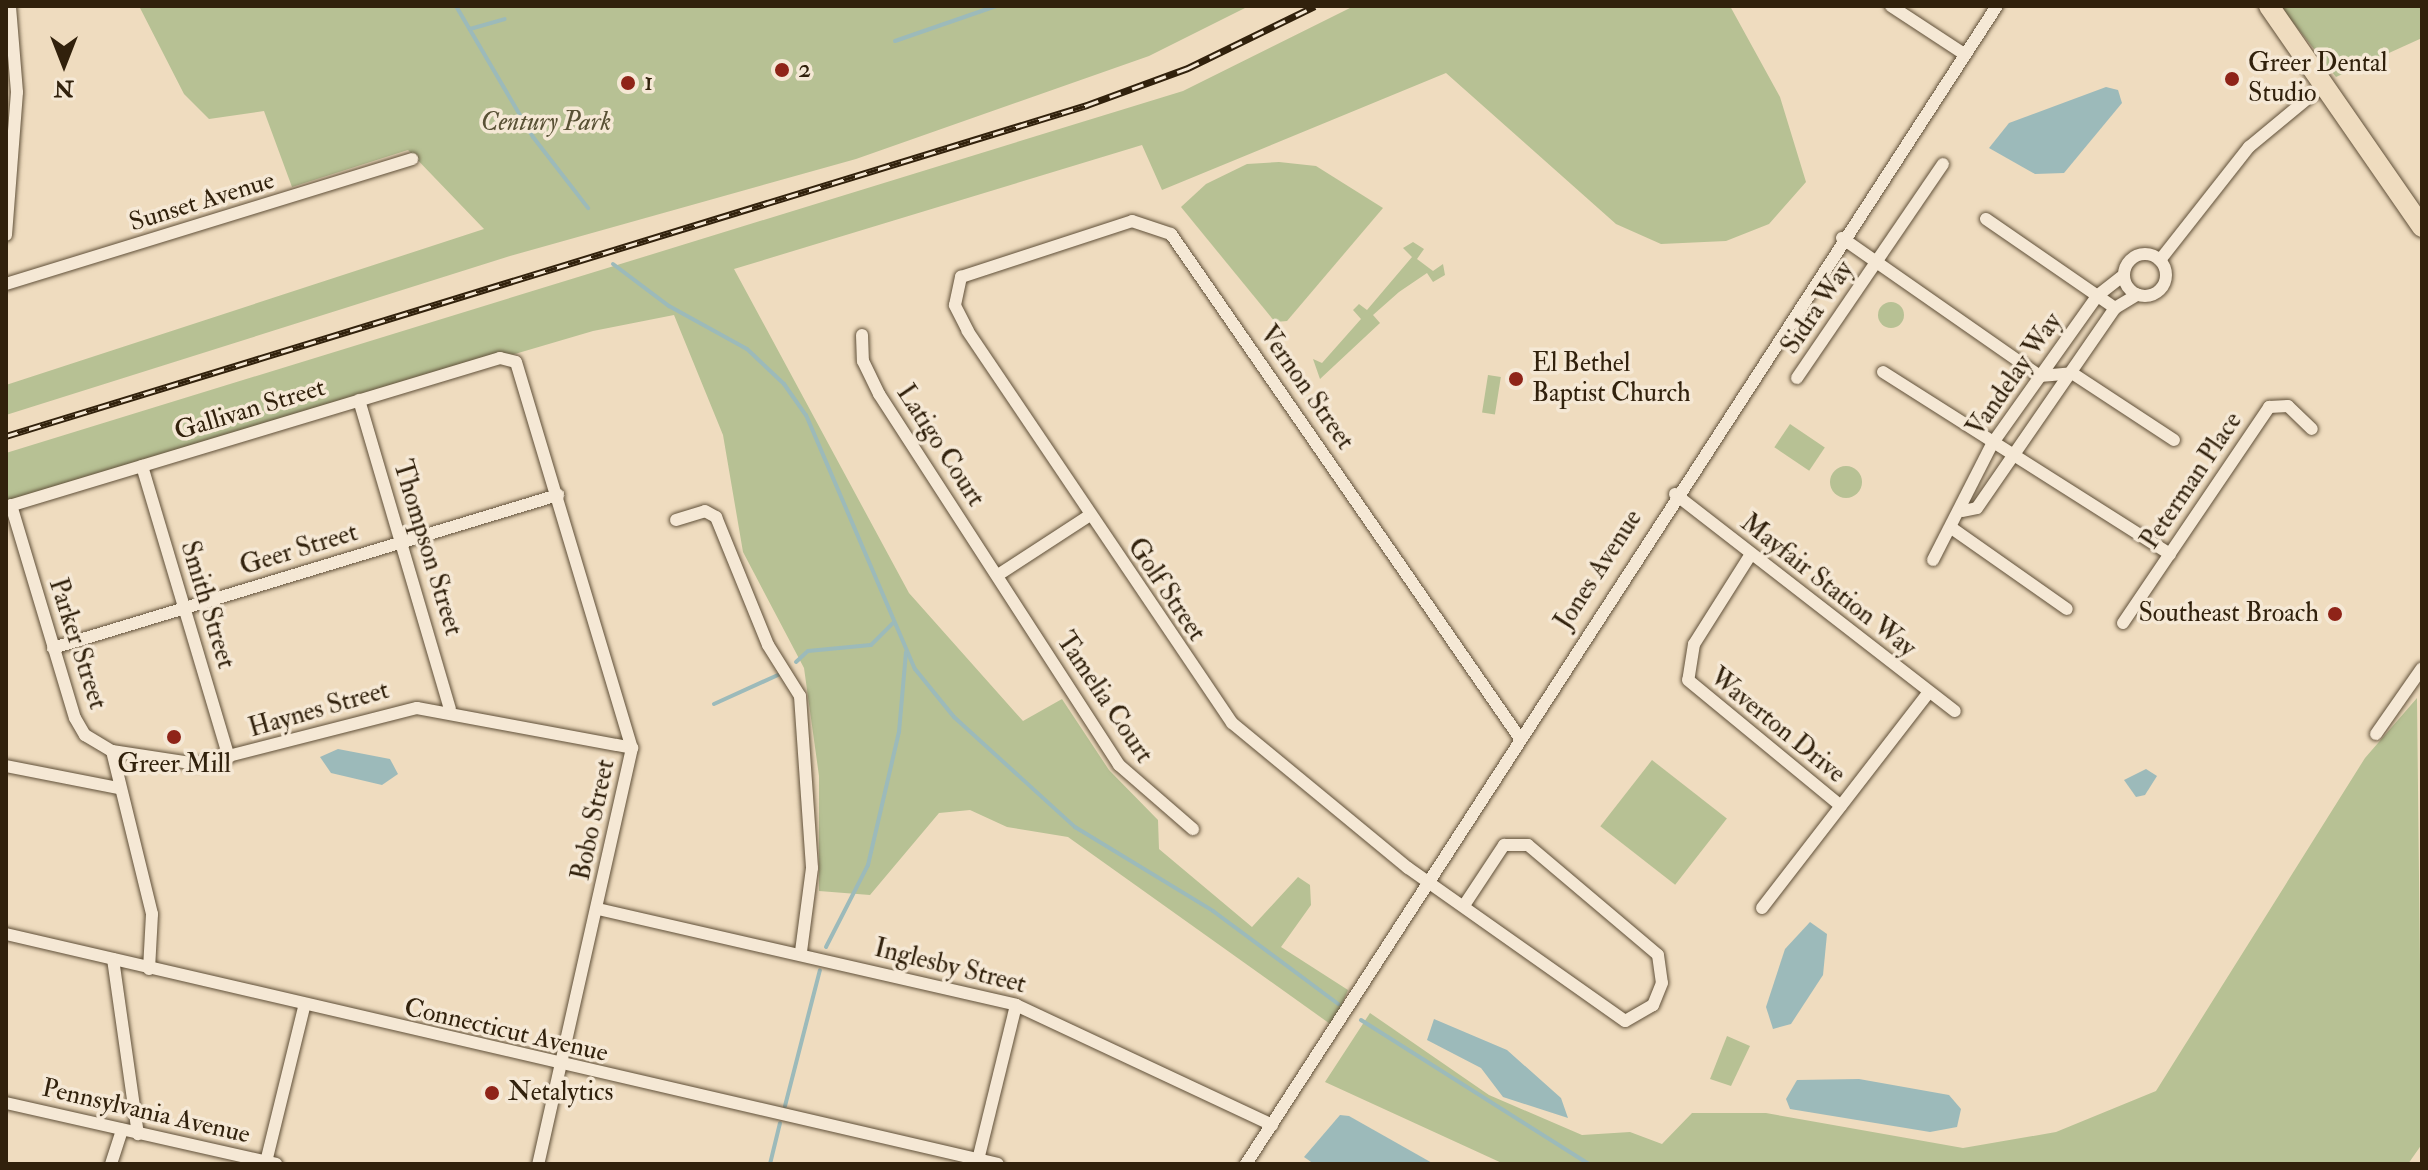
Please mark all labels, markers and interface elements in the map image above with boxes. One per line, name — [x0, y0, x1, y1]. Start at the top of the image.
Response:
north arrow — [24, 24, 104, 104]
place label: Greer Dental Studio — [2248, 48, 2387, 110]
place label: 2 — [798, 54, 811, 86]
marker: 2 — [773, 61, 791, 79]
place label: 1 — [644, 67, 653, 99]
marker: Greer Dental Studio — [2223, 70, 2241, 88]
text: N — [54, 74, 74, 102]
marker: 1 — [619, 74, 637, 92]
park label: Century Park — [481, 107, 611, 139]
street label: Sunset Avenue — [126, 165, 278, 239]
street label: Sidra Way — [1775, 255, 1861, 361]
street label: Vandelay Way — [1961, 307, 2069, 443]
street label: Vernon Street — [1252, 320, 1360, 456]
place label: El Bethel Baptist Church — [1532, 348, 1691, 410]
marker: El Bethel Baptist Church — [1507, 370, 1525, 388]
street label: Gallivan Street — [171, 372, 329, 448]
street label: Latigo Court — [889, 379, 991, 513]
street label: Peterman Place — [2135, 407, 2249, 555]
street label: Thompson Street — [386, 457, 468, 639]
street label: Jones Avenue — [1549, 504, 1649, 636]
street label: Mayfair Station Way — [1734, 508, 1922, 664]
street label: Geer Street — [236, 517, 362, 583]
street label: Golf Street — [1120, 533, 1212, 647]
street label: Smith Street — [173, 538, 241, 672]
street label: Parker Street — [41, 575, 113, 713]
place label: Southeast Broach — [2138, 598, 2319, 630]
marker: Southeast Broach — [2326, 605, 2344, 623]
street label: Tamelia Court — [1049, 627, 1159, 769]
street label: Waverton Drive — [1703, 662, 1851, 790]
street label: Haynes Street — [245, 675, 393, 745]
marker: Greer Mill — [165, 728, 183, 746]
place label: Greer Mill — [117, 749, 231, 781]
street label: Bobo Street — [566, 757, 622, 883]
street label: Inglesby Street — [871, 933, 1029, 1001]
street label: Connecticut Avenue — [401, 992, 611, 1070]
street label: Pennsylvania Avenue — [39, 1073, 253, 1151]
place label: Netalytics — [508, 1077, 613, 1109]
marker: Netalytics — [483, 1084, 501, 1102]

